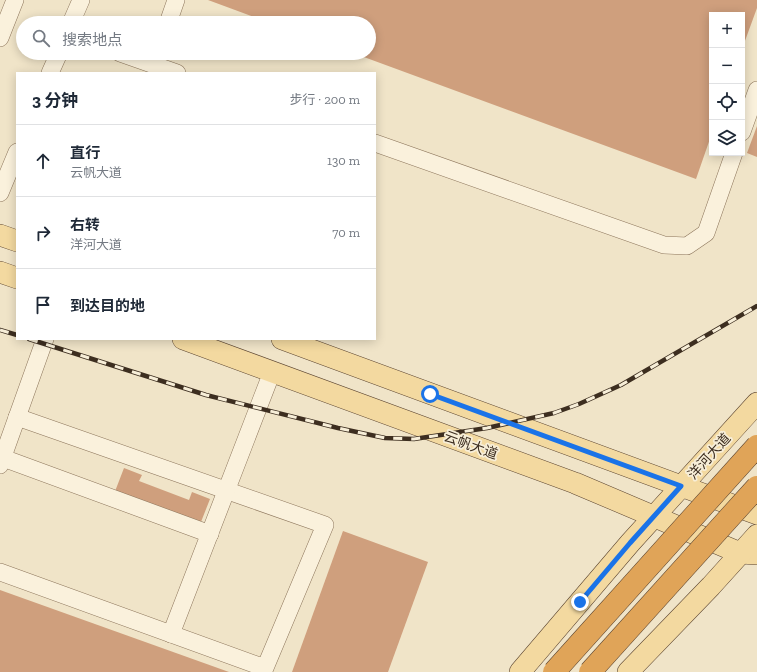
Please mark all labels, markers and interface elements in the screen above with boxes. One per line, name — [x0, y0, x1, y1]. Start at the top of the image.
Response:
map controls — [709, 12, 745, 156]
button: + — [709, 12, 745, 48]
search box — [16, 16, 376, 60]
icon: search — [30, 27, 52, 49]
text: 搜索地点 — [62, 31, 122, 49]
button: − — [709, 48, 745, 84]
button: locate — [709, 84, 745, 120]
text: 3 分钟 — [32, 90, 78, 110]
text: 步行 · 200 m — [289, 92, 360, 107]
button: layers — [709, 120, 745, 156]
text: 直行 — [70, 144, 100, 162]
icon: ahead — [32, 150, 54, 172]
text: 130 m — [327, 153, 360, 168]
text: 云帆大道 — [70, 165, 122, 180]
text: 右转 — [70, 216, 100, 234]
icon: right — [32, 222, 54, 244]
text: 70 m — [332, 225, 360, 240]
text: 洋河大道 — [70, 237, 122, 252]
icon: arrive — [32, 294, 54, 316]
text: 到达目的地 — [70, 297, 145, 315]
route start — [421, 385, 439, 403]
street label: 云帆大道 — [442, 428, 500, 463]
street label: 洋河大道 — [684, 430, 734, 483]
route end — [571, 593, 589, 611]

